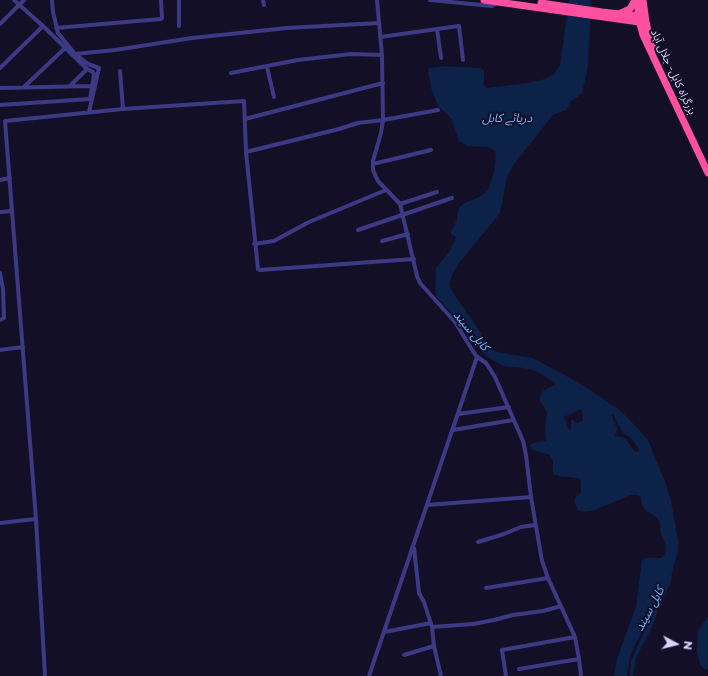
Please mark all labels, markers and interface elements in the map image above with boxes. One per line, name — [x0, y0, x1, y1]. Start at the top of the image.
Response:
street label: بزرگراه کابل- جلال آباد — [647, 27, 699, 117]
water label: دریائے کابل — [482, 111, 532, 125]
water label: کابل سيند — [450, 308, 492, 354]
water label: کابل سيند — [632, 584, 668, 634]
north arrow — [656, 624, 696, 664]
text: N — [680, 640, 695, 651]

